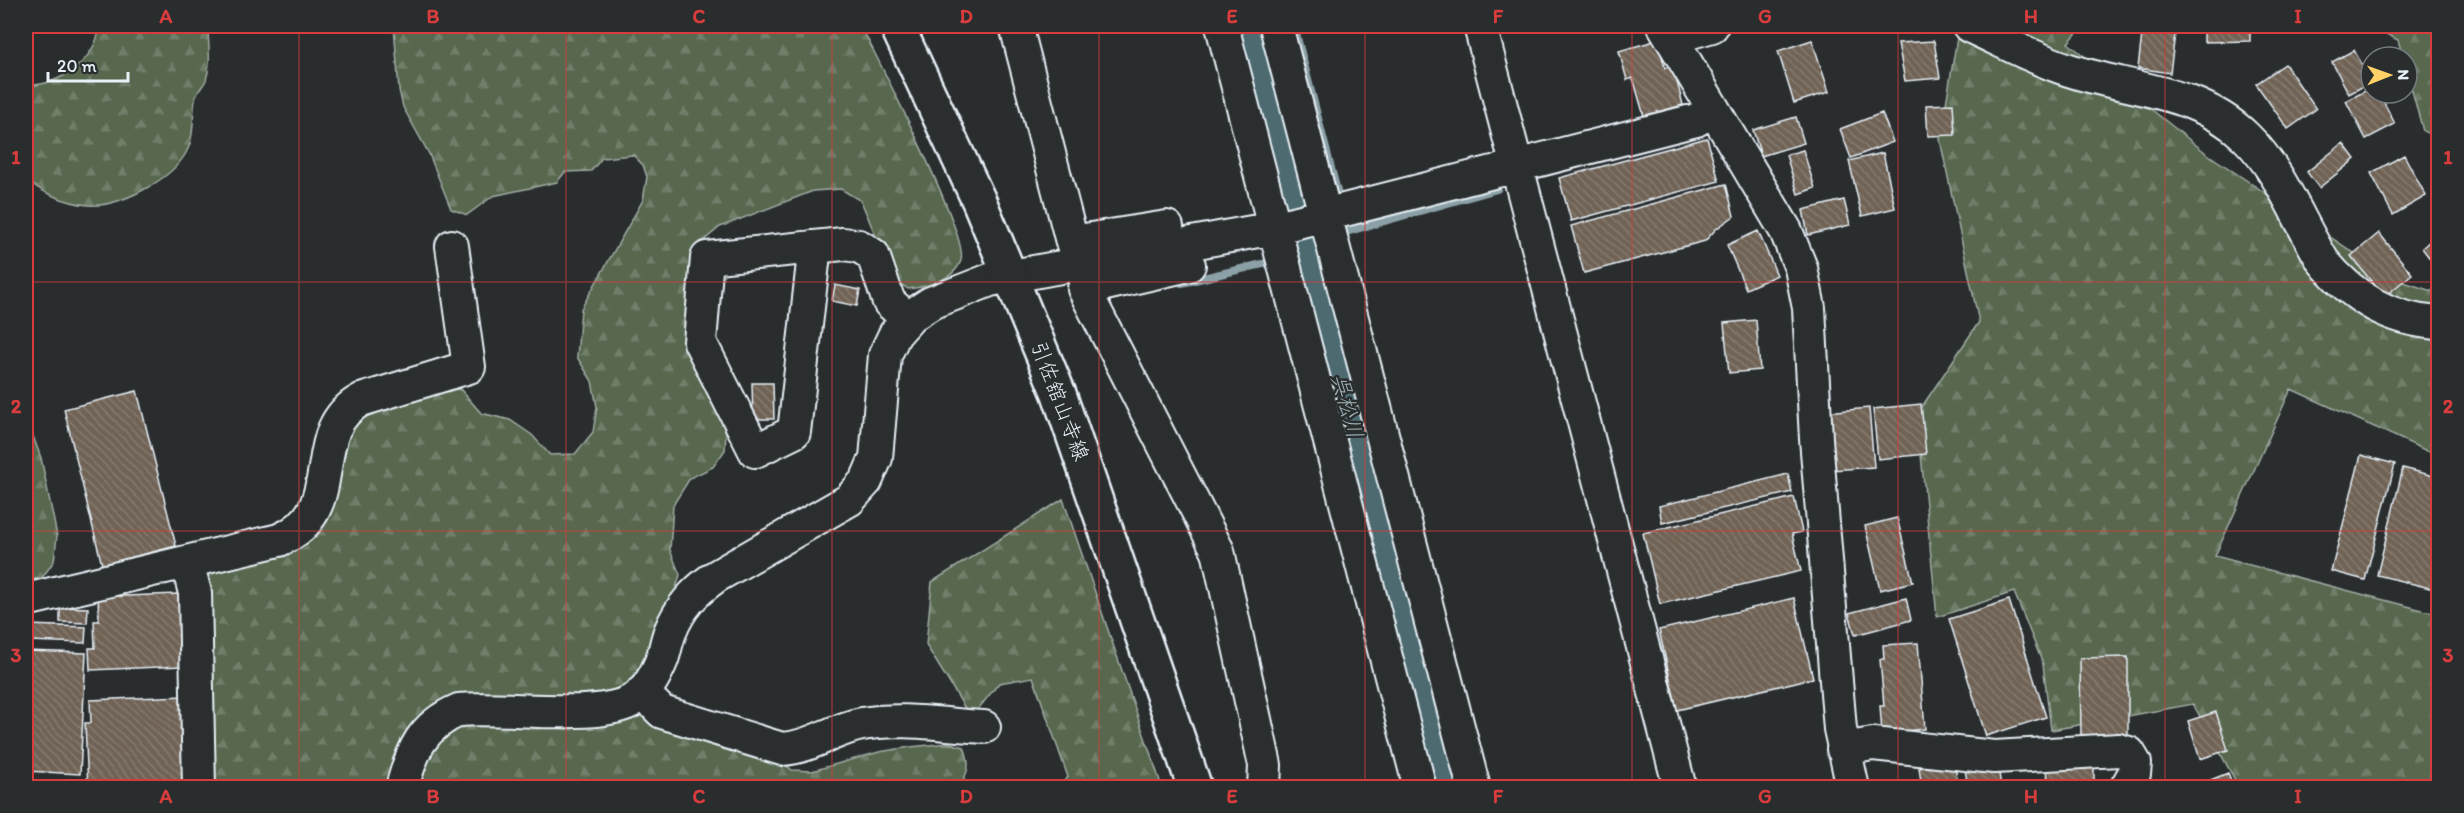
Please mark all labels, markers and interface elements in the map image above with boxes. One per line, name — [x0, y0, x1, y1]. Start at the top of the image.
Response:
text: A — [159, 4, 173, 28]
text: B — [427, 4, 440, 28]
text: C — [693, 4, 706, 28]
text: D — [959, 4, 973, 28]
text: E — [1226, 4, 1238, 28]
text: F — [1493, 4, 1504, 28]
text: G — [1758, 4, 1772, 28]
text: H — [2024, 4, 2038, 28]
text: I — [2294, 4, 2302, 28]
scale bar — [48, 45, 128, 83]
north arrow — [2359, 45, 2419, 105]
text: 20 m — [57, 55, 97, 77]
text: N — [2394, 69, 2413, 80]
text: 1 — [11, 145, 21, 169]
text: 1 — [2443, 145, 2453, 169]
street label: 引佐舘山寺線 — [1026, 338, 1095, 464]
water label: 呉松川 — [1326, 371, 1369, 442]
text: 2 — [11, 394, 22, 418]
text: 2 — [2443, 394, 2454, 418]
text: 3 — [11, 643, 22, 667]
text: 3 — [2443, 643, 2454, 667]
text: A — [159, 784, 173, 808]
text: B — [427, 784, 440, 808]
text: C — [693, 784, 706, 808]
text: D — [959, 784, 973, 808]
text: E — [1226, 784, 1238, 808]
text: F — [1493, 784, 1504, 808]
text: G — [1758, 784, 1772, 808]
text: H — [2024, 784, 2038, 808]
text: I — [2294, 784, 2302, 808]

